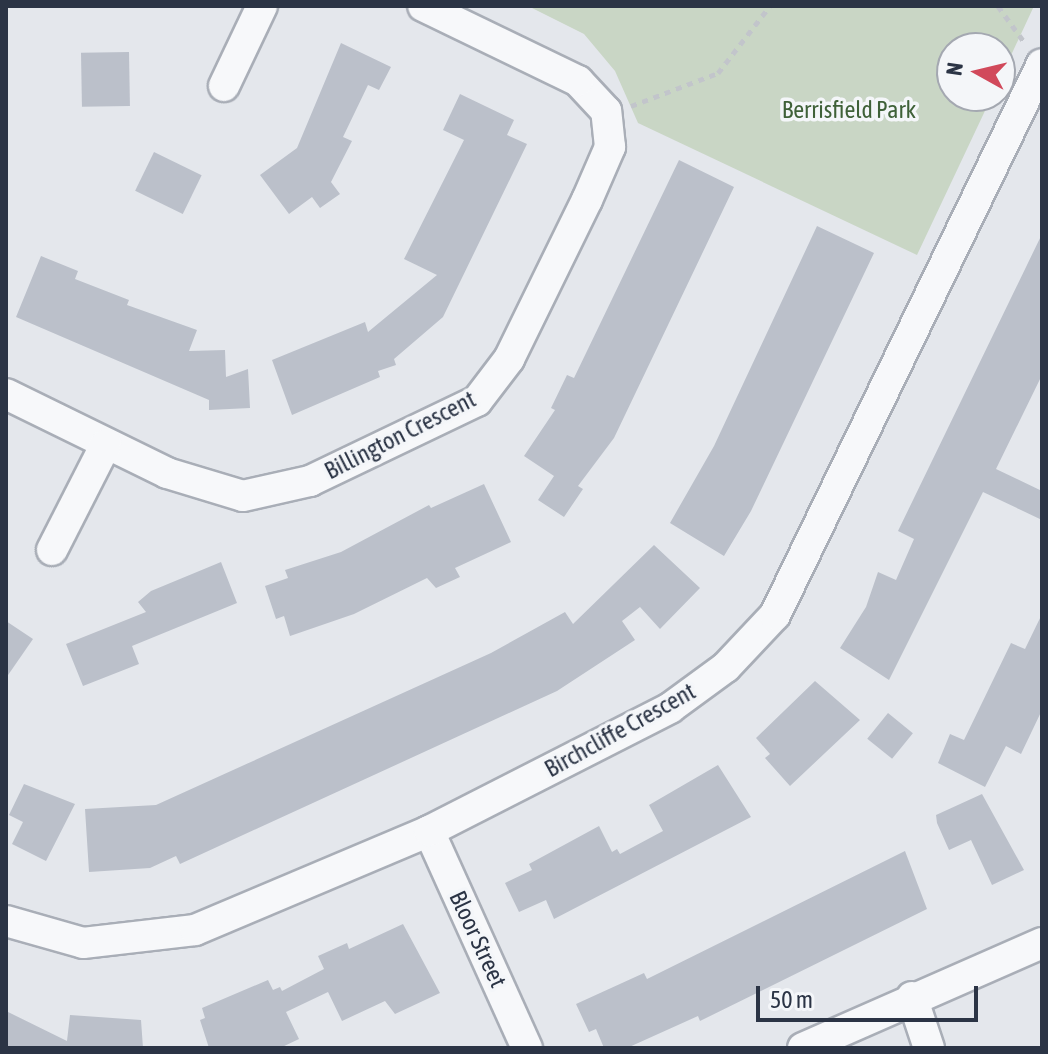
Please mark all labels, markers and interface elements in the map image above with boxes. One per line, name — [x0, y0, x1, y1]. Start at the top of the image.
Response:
north arrow — [936, 32, 1016, 112]
text: N — [940, 61, 968, 77]
park label: Berrisfield Park — [782, 96, 916, 124]
street label: Billington Crescent — [320, 385, 480, 485]
street label: Birchcliffe Crescent — [540, 677, 700, 783]
street label: Bloor Street — [443, 886, 513, 992]
scale bar — [760, 970, 982, 1020]
text: 50 m — [770, 986, 813, 1013]

